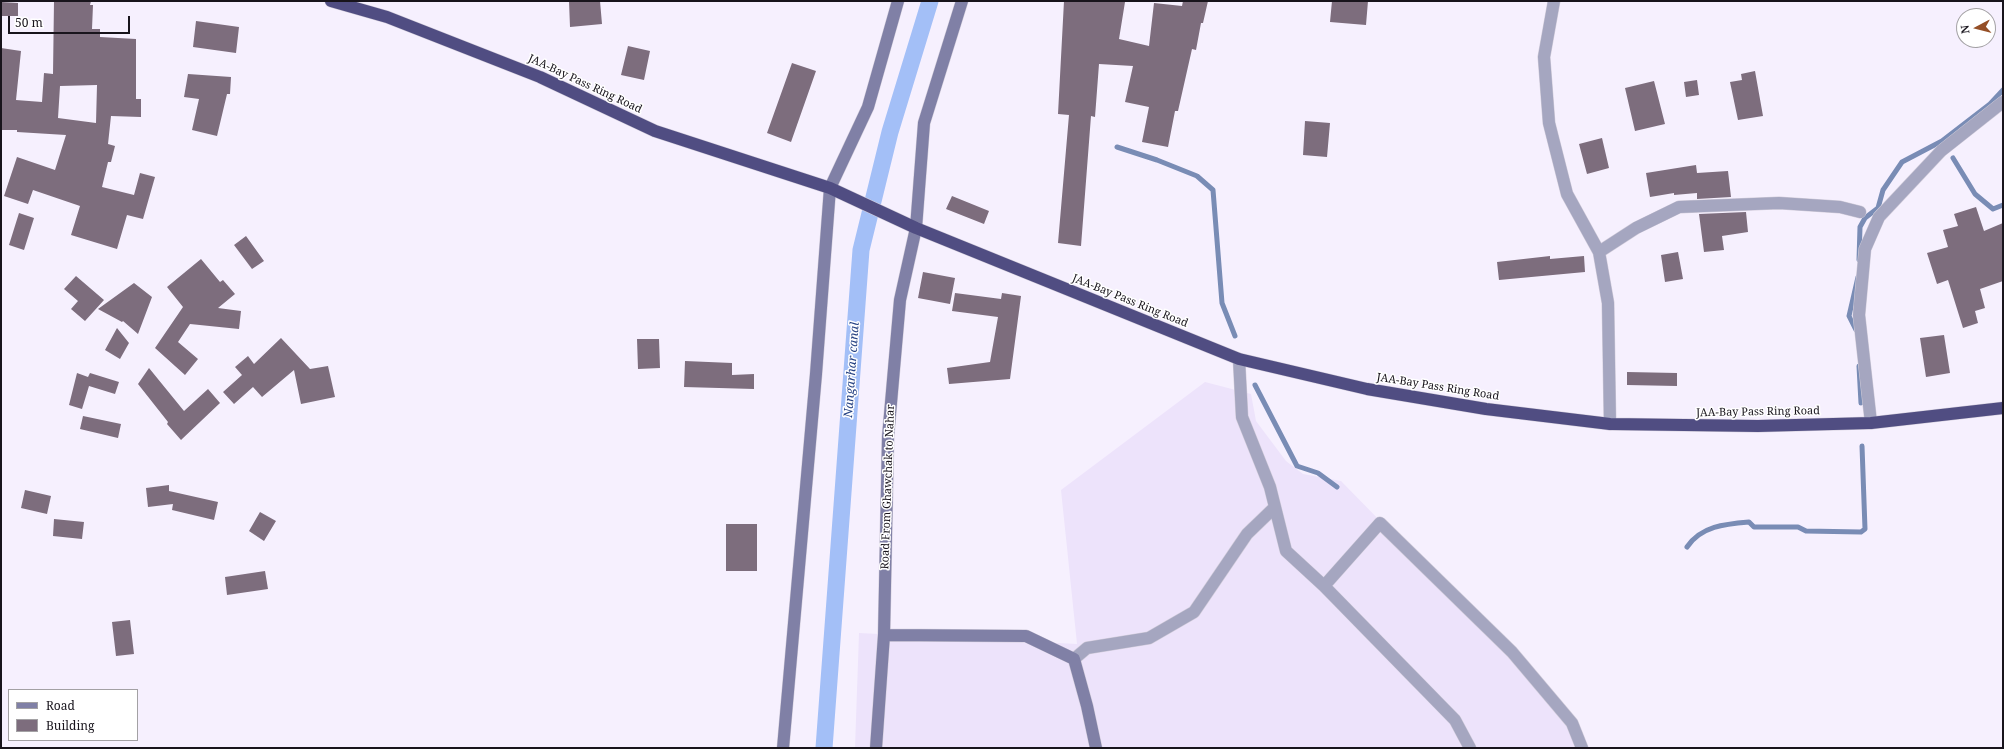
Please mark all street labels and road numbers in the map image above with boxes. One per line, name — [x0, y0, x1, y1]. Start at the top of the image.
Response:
street label: JAA-Bay Pass Ring Road — [526, 52, 644, 116]
street label: JAA-Bay Pass Ring Road — [1070, 272, 1190, 330]
street label: JAA-Bay Pass Ring Road — [1376, 371, 1500, 403]
street label: Road From Ghawchak to Nahar — [879, 404, 897, 570]
street label: JAA-Bay Pass Ring Road — [1696, 404, 1820, 420]

